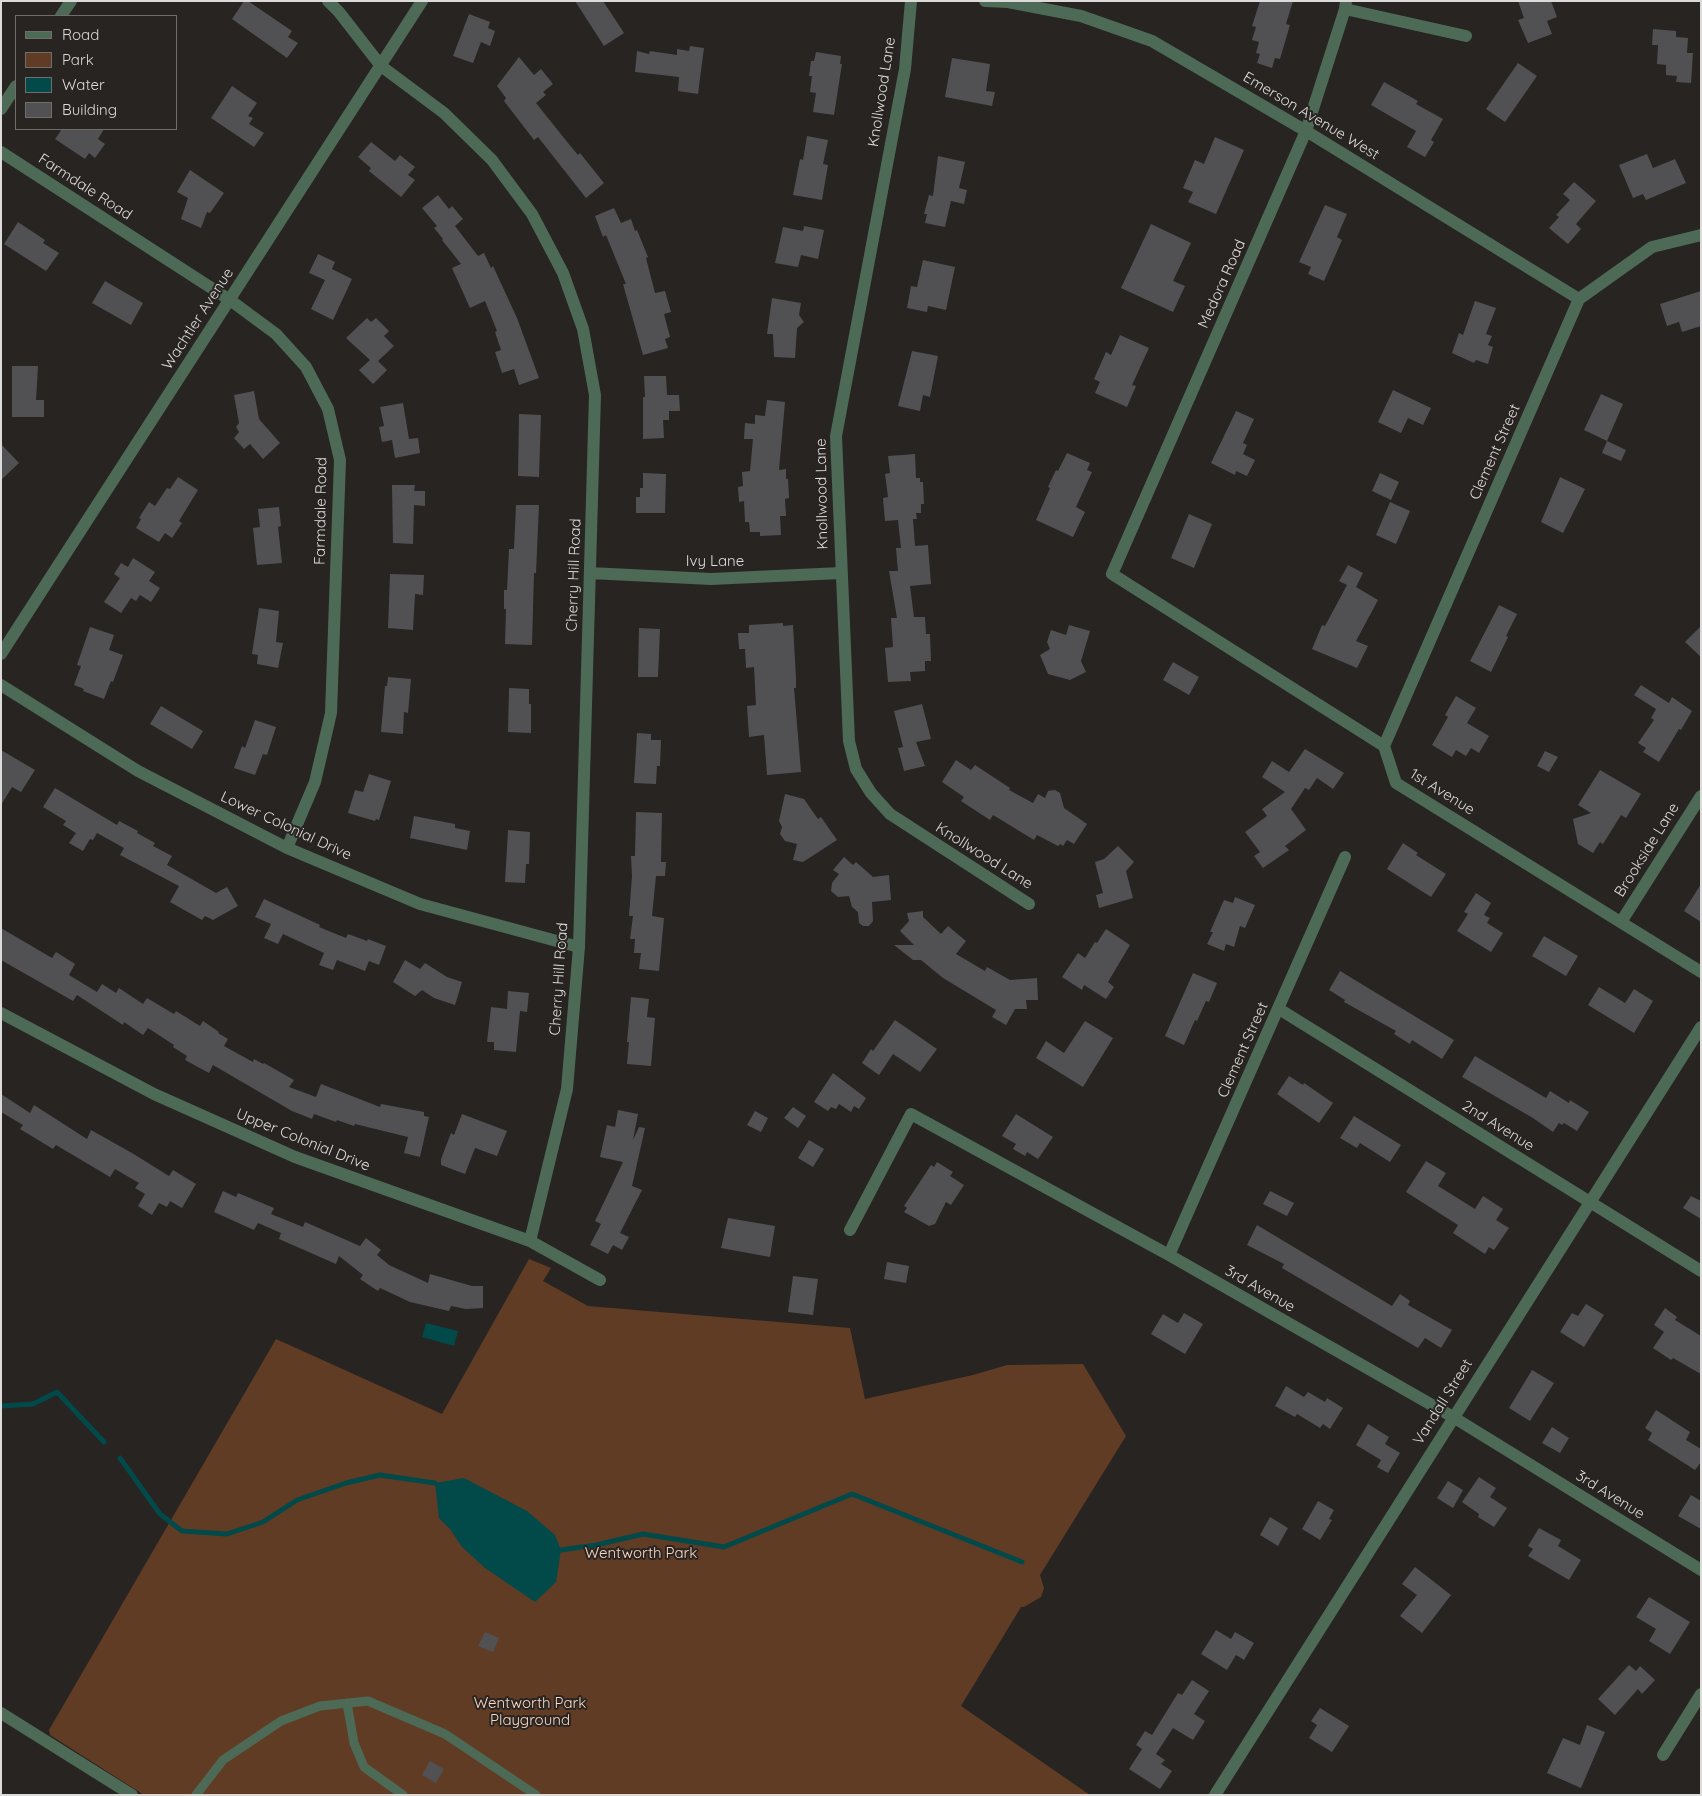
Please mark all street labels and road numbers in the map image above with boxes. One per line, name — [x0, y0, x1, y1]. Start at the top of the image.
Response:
street label: Knollwood Lane — [864, 36, 900, 148]
street label: Emerson Avenue West — [1240, 68, 1382, 164]
street label: Farmdale Road — [35, 150, 135, 224]
street label: Medora Road — [1194, 237, 1250, 331]
street label: Wachtler Avenue — [158, 265, 238, 373]
street label: Clement Street — [1466, 401, 1524, 503]
street label: Knollwood Lane — [812, 438, 832, 550]
street label: Farmdale Road — [311, 457, 331, 565]
street label: Cherry Hill Road — [563, 518, 585, 632]
street label: Ivy Lane — [686, 552, 744, 570]
street label: 1st Avenue — [1406, 765, 1478, 819]
street label: Lower Colonial Drive — [218, 788, 354, 864]
street label: Brookside Lane — [1611, 800, 1683, 900]
street label: Knollwood Lane — [932, 819, 1036, 893]
street label: Cherry Hill Road — [546, 922, 572, 1036]
street label: Clement Street — [1214, 999, 1272, 1101]
street label: 2nd Avenue — [1459, 1097, 1537, 1155]
street label: Upper Colonial Drive — [233, 1105, 373, 1175]
street label: 3rd Avenue — [1222, 1262, 1298, 1316]
street label: Vandall Street — [1409, 1356, 1477, 1448]
street label: 3rd Avenue — [1572, 1467, 1648, 1523]

